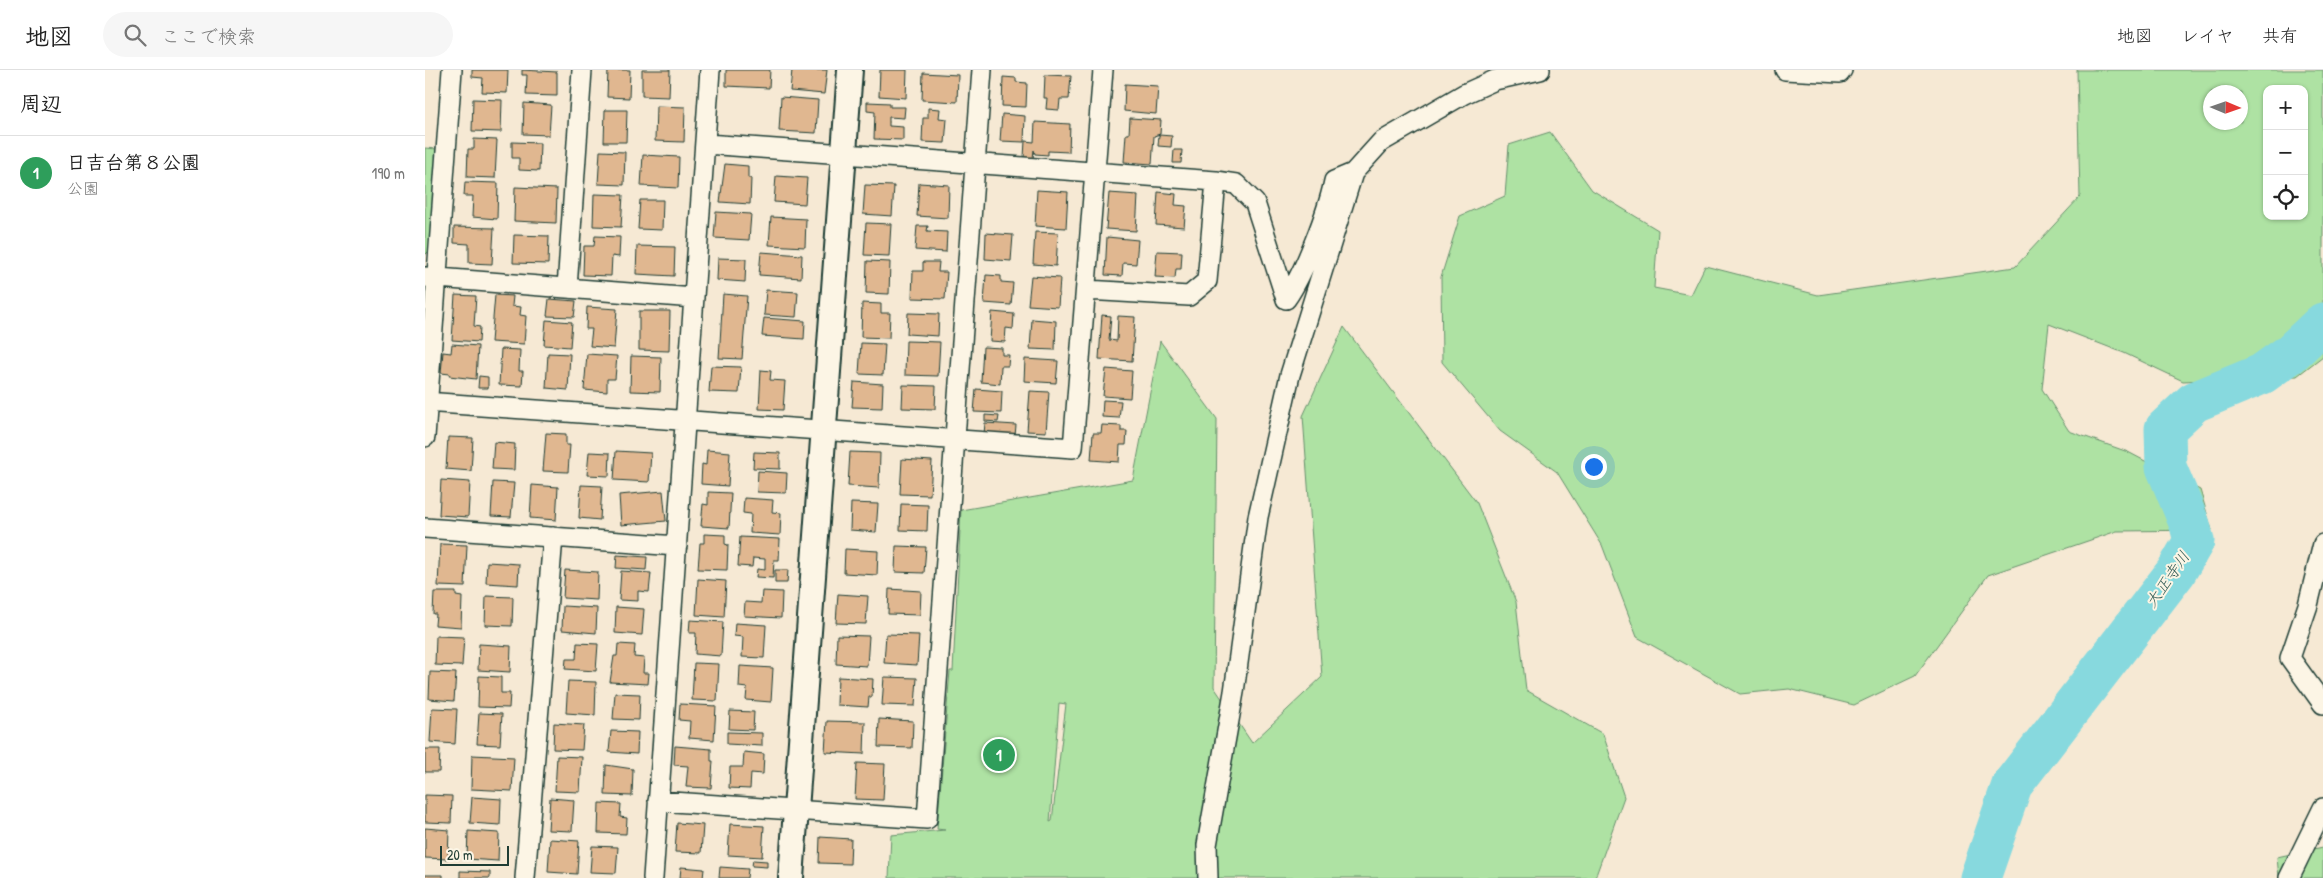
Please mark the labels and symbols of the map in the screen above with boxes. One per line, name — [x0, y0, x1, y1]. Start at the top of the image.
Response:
north arrow — [2203, 85, 2248, 130]
your location — [1581, 454, 1607, 480]
water label: 大正寺川 — [2140, 546, 2194, 612]
pin: 1 — [983, 736, 1015, 774]
scale bar — [440, 843, 509, 866]

